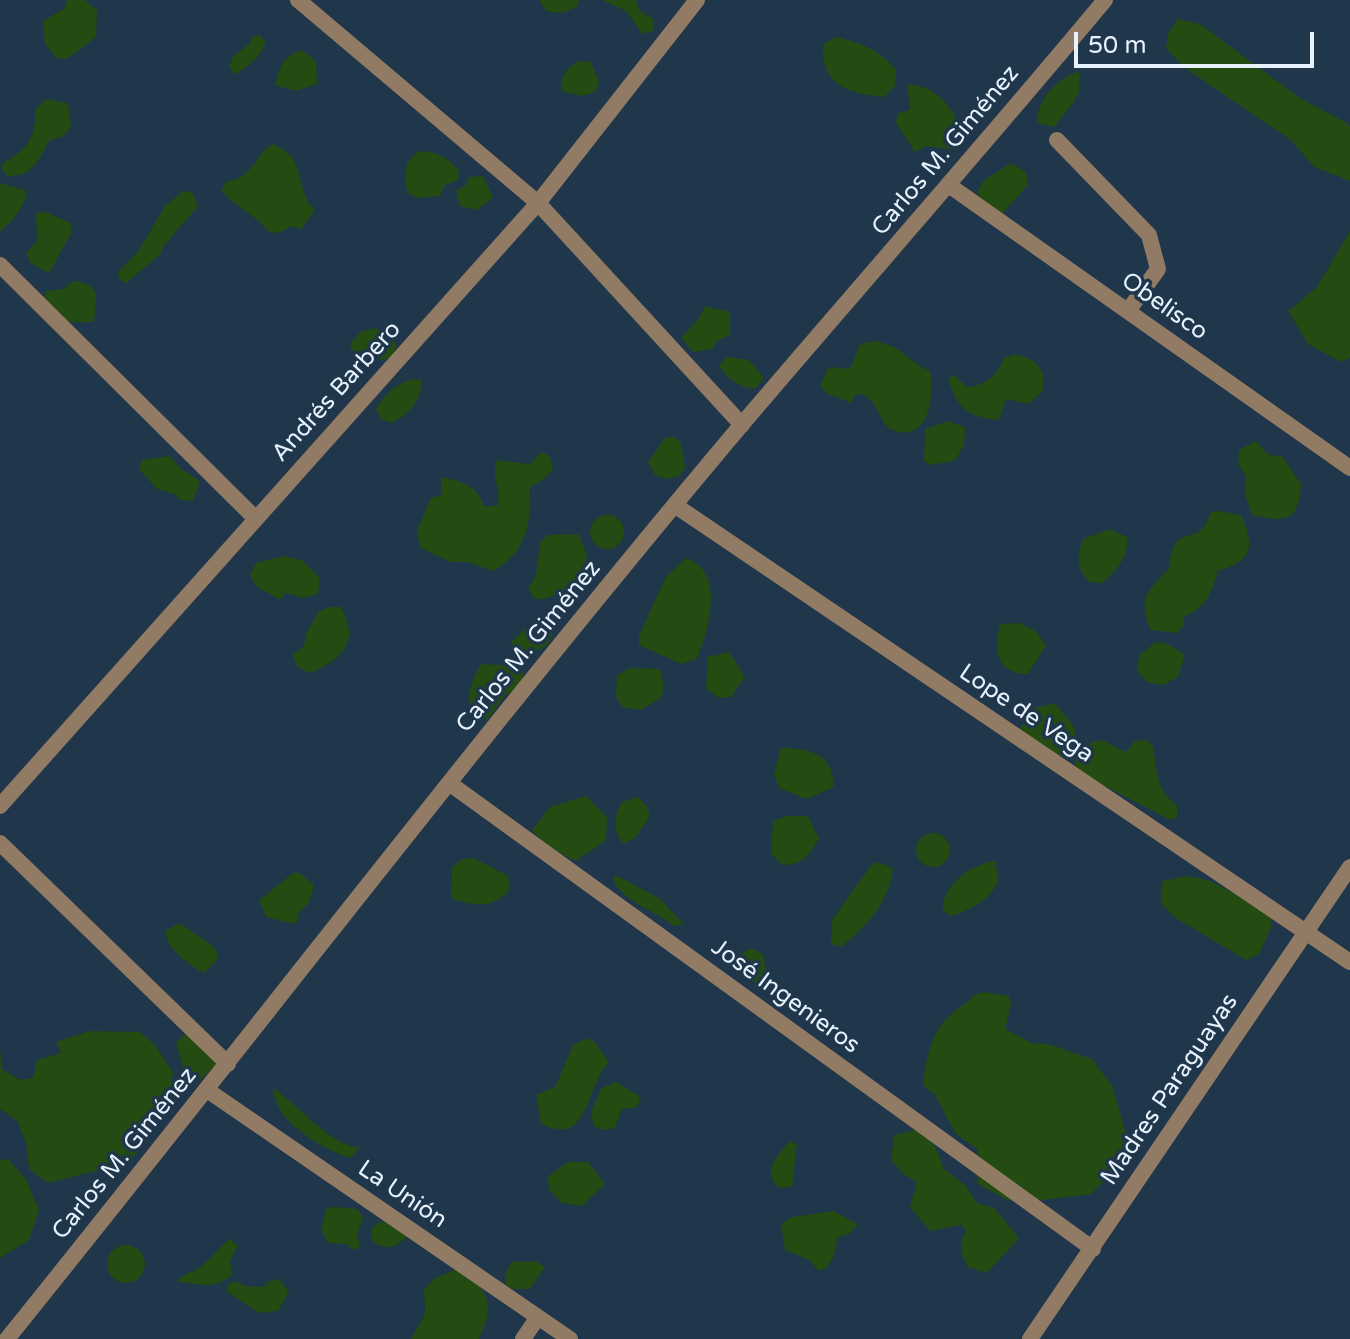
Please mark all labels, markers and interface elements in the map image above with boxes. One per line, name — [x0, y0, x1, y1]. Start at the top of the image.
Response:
scale bar — [1078, 16, 1318, 66]
text: 50 m — [1088, 31, 1146, 60]
street label: Carlos M. Giménez — [866, 60, 1026, 242]
street label: Obelisco — [1115, 267, 1213, 347]
street label: Andrés Barbero — [266, 316, 408, 468]
street label: Carlos M. Giménez — [451, 555, 607, 739]
street label: Lope de Vega — [953, 658, 1099, 770]
street label: José Ingenieros — [705, 934, 865, 1060]
street label: Madres Paraguayas — [1095, 989, 1245, 1191]
street label: Carlos M. Giménez — [47, 1062, 203, 1246]
street label: La Unión — [352, 1155, 452, 1235]

